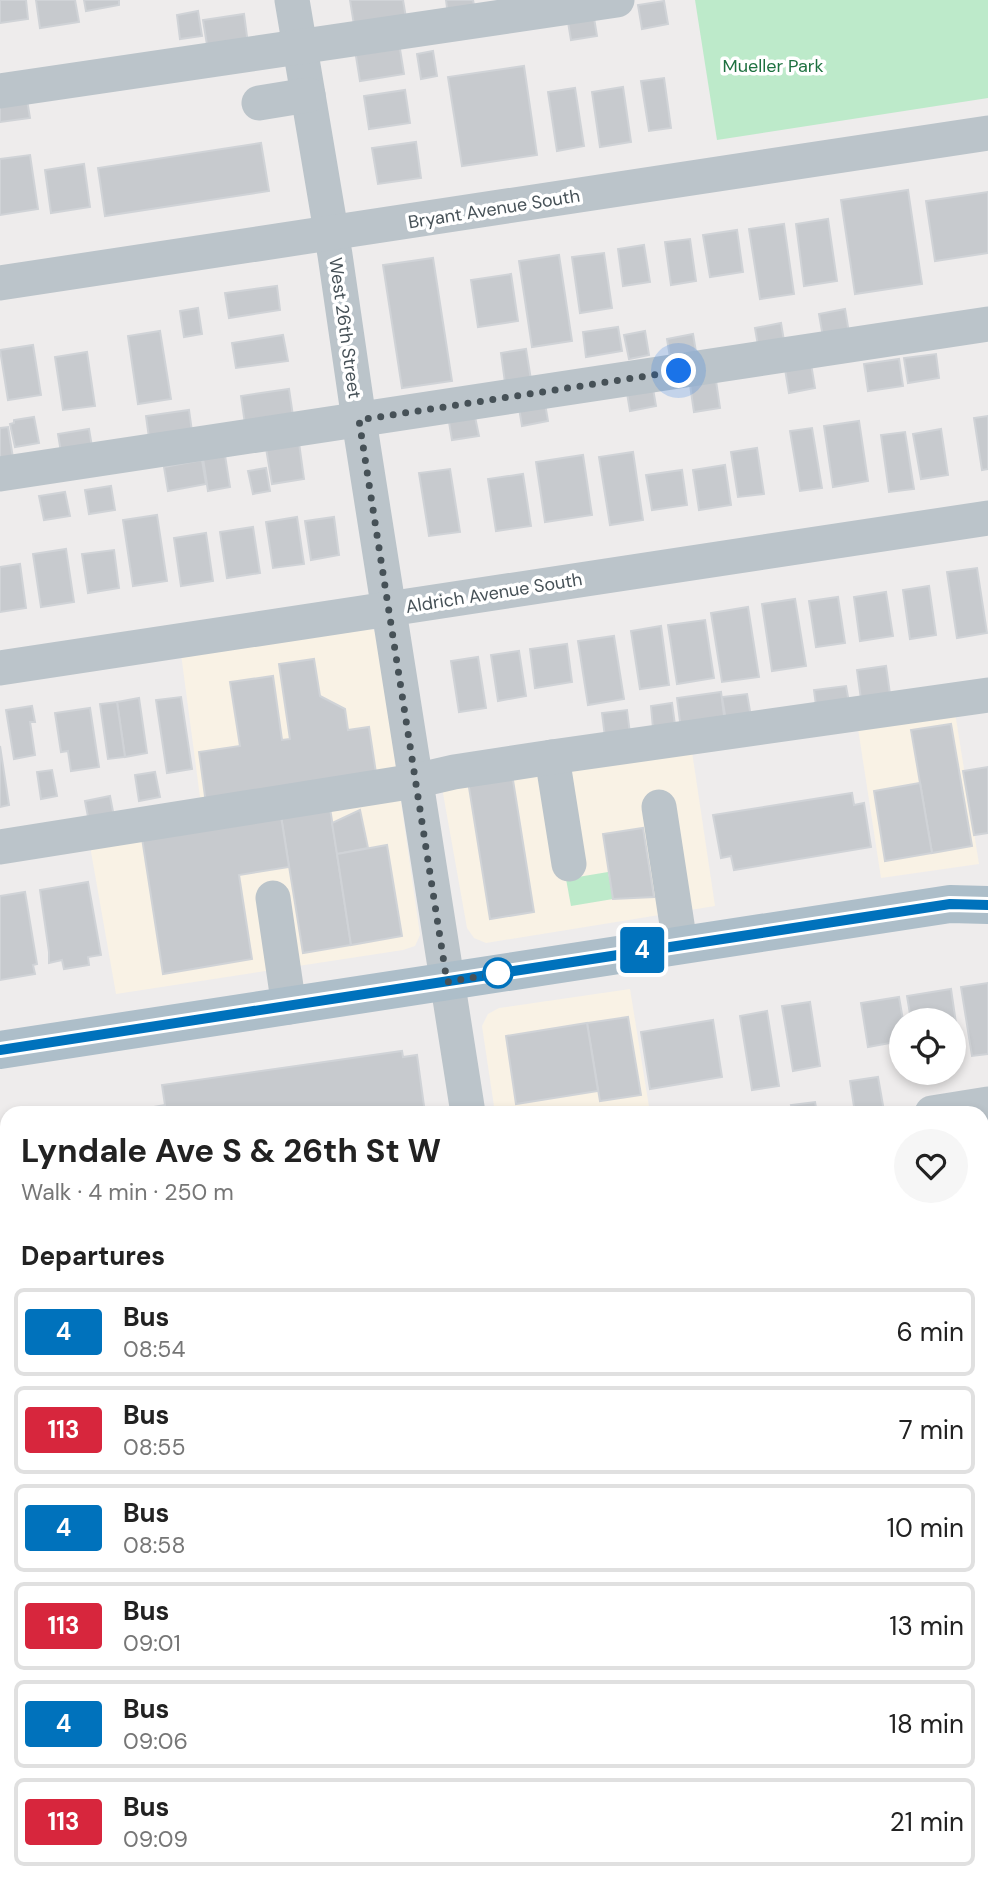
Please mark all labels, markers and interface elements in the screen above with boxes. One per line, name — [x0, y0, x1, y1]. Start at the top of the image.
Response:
park label: Mueller Park — [723, 54, 823, 78]
street label: Bryant Avenue South — [406, 184, 582, 234]
street label: West 26th Street — [323, 256, 367, 400]
your location — [661, 353, 696, 388]
street label: Aldrich Avenue South — [404, 567, 584, 619]
line badge: 4 — [619, 927, 665, 973]
text: 4 — [634, 934, 650, 965]
unlabelled marker — [483, 958, 513, 988]
map controls — [889, 1008, 966, 1085]
button: locate — [889, 1008, 966, 1085]
text: Lyndale Ave S & 26th St W — [21, 1129, 441, 1172]
button: heart — [894, 1129, 968, 1203]
text: Walk · 4 min · 250 m — [21, 1177, 234, 1207]
text: Departures — [21, 1239, 165, 1273]
text: Bus — [123, 1300, 169, 1334]
text: 6 min — [896, 1315, 964, 1349]
text: 4 — [56, 1316, 71, 1347]
text: 08:54 — [123, 1334, 185, 1364]
text: Bus — [123, 1398, 169, 1432]
text: 7 min — [899, 1413, 964, 1447]
text: 113 — [48, 1414, 79, 1445]
text: 08:55 — [123, 1432, 185, 1462]
text: Bus — [123, 1496, 169, 1530]
text: 10 min — [887, 1511, 964, 1545]
text: 4 — [56, 1512, 71, 1543]
text: 08:58 — [123, 1530, 185, 1560]
text: Bus — [123, 1594, 169, 1628]
text: 13 min — [889, 1609, 964, 1643]
text: 113 — [48, 1610, 79, 1641]
text: 09:01 — [123, 1628, 181, 1658]
text: Bus — [123, 1692, 169, 1726]
text: 18 min — [889, 1707, 964, 1741]
text: 4 — [56, 1708, 71, 1739]
text: 09:06 — [123, 1726, 188, 1756]
text: Bus — [123, 1790, 169, 1824]
text: 21 min — [890, 1805, 964, 1839]
text: 113 — [48, 1806, 79, 1837]
text: 09:09 — [123, 1824, 188, 1854]

